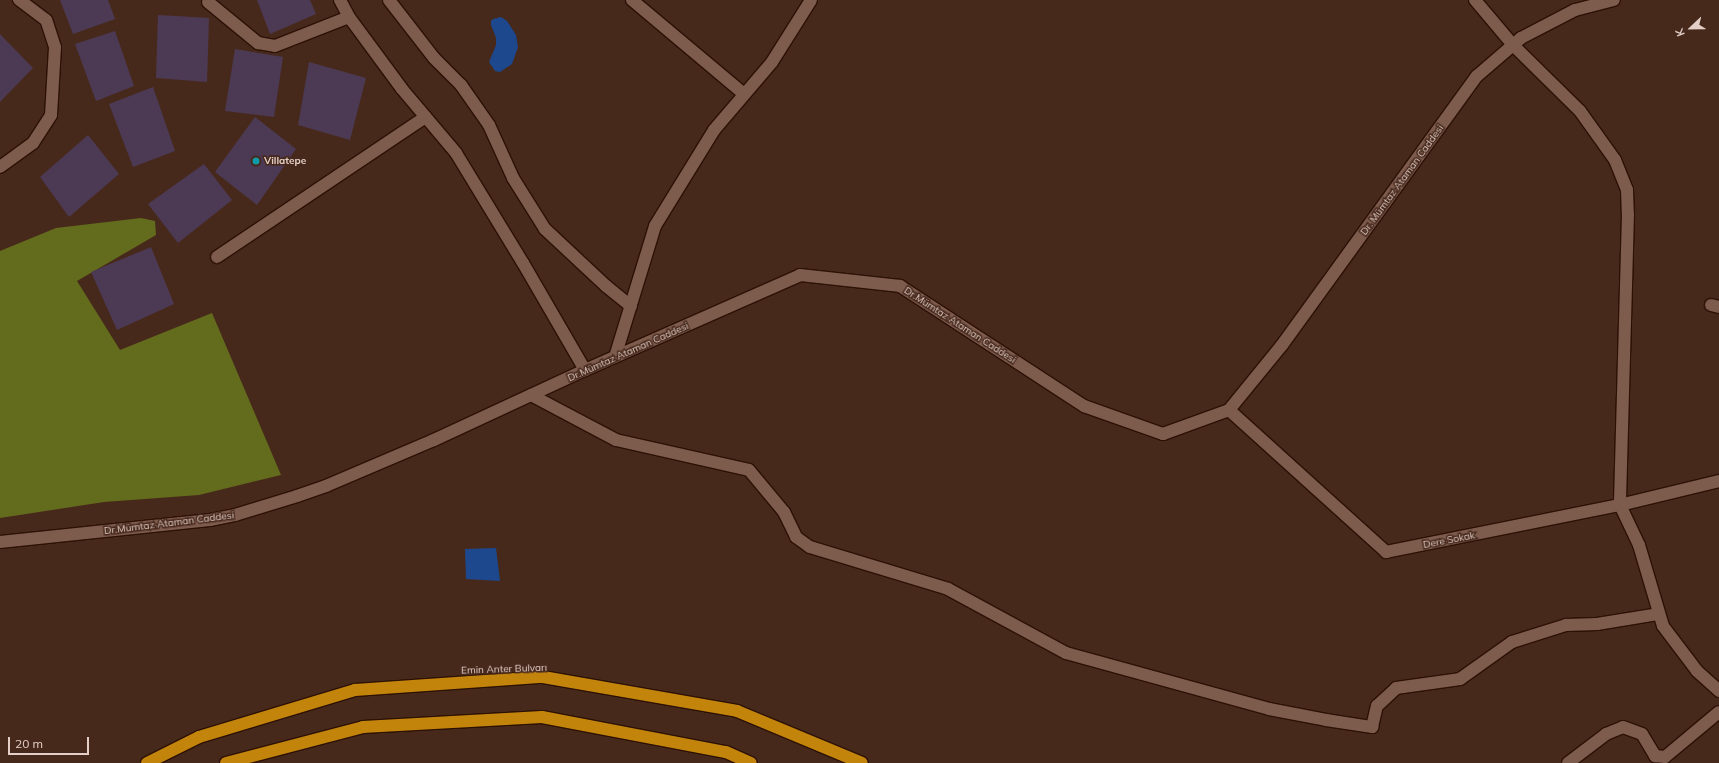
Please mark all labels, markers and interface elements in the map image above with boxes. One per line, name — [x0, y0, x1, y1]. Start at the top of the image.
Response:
north arrow — [1671, 8, 1711, 48]
text: K — [1672, 26, 1688, 39]
street label: Dr. Mümtaz Ataman Caddesi — [1358, 122, 1446, 238]
place label: Villatepe — [264, 155, 306, 167]
marker: Villatepe — [251, 156, 261, 166]
street label: Dr.Mümtaz Ataman Caddesi — [902, 284, 1018, 366]
street label: Dr.Mümtaz Ataman Caddesi — [566, 320, 690, 384]
street label: Dr.Mümtaz Ataman Caddesi — [103, 509, 235, 537]
street label: Dere Sokak — [1422, 529, 1476, 551]
street label: Emin Anter Bulvarı — [461, 662, 547, 676]
scale bar — [10, 729, 91, 755]
text: 20 m — [15, 736, 43, 751]

